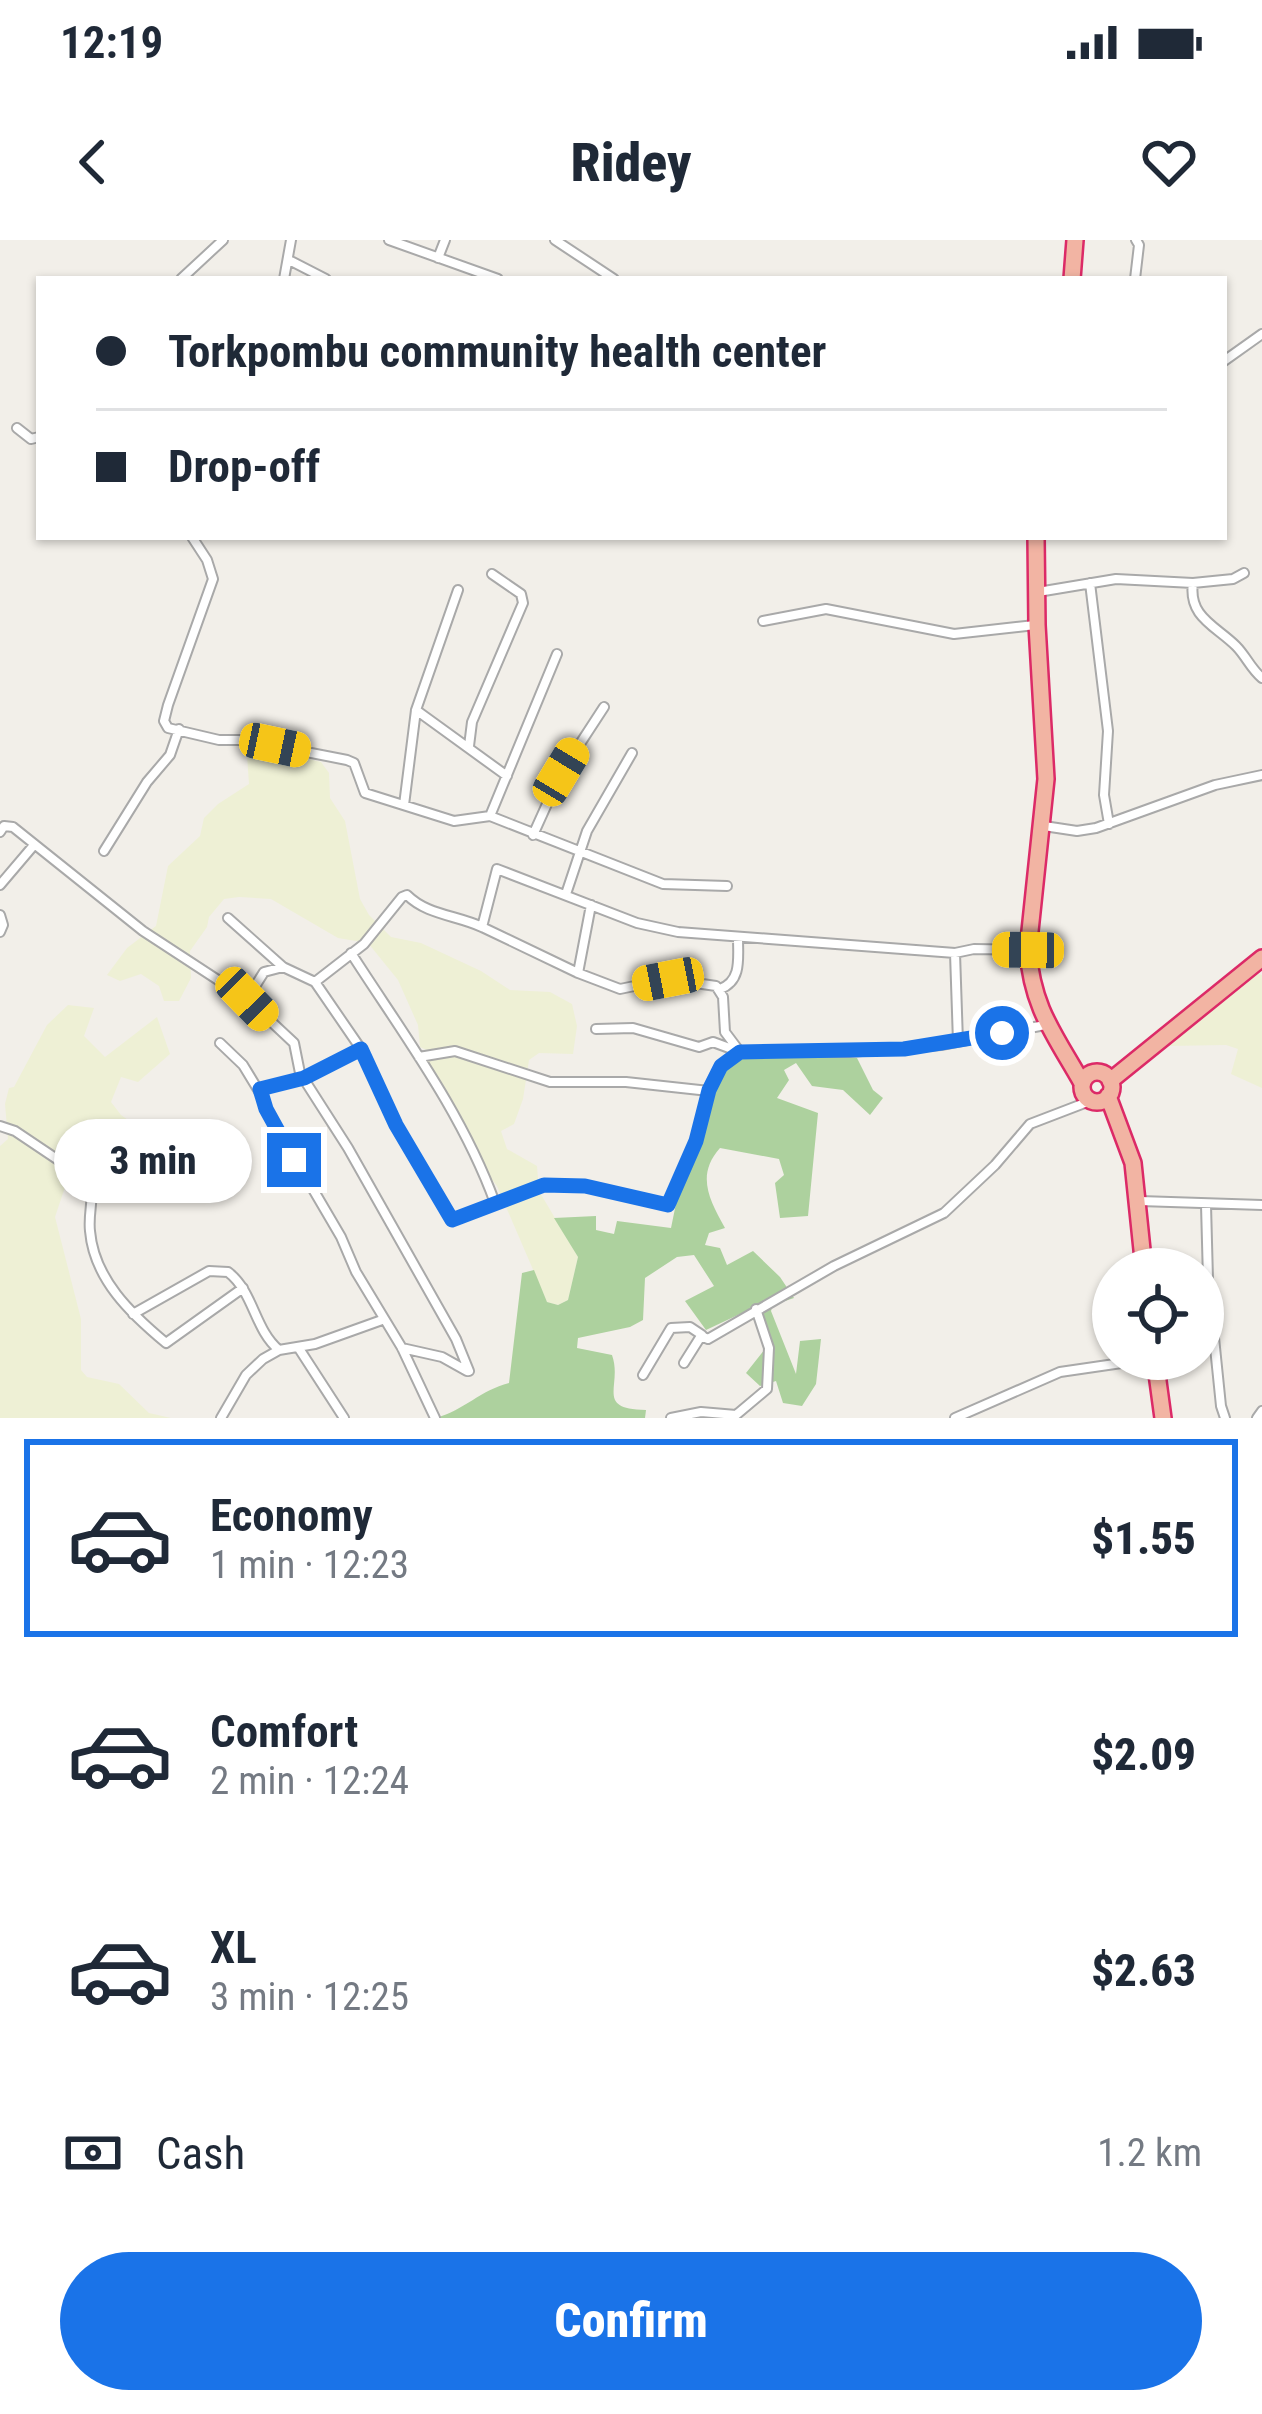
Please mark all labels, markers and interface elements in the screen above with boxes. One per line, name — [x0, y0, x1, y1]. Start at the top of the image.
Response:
text: 12:19 — [60, 16, 163, 69]
icon: back — [60, 129, 126, 195]
icon: heart — [1136, 129, 1202, 195]
text: Ridey — [571, 131, 691, 194]
text: Torkpombu community health center — [168, 325, 826, 378]
text: Drop-off — [168, 440, 320, 493]
car — [236, 720, 314, 770]
car — [527, 732, 595, 812]
car — [992, 931, 1064, 969]
car — [629, 954, 707, 1004]
car — [209, 961, 285, 1037]
route start — [975, 1006, 1029, 1060]
callout: 3 min — [54, 1118, 252, 1202]
route end — [267, 1133, 321, 1187]
text: 3 min — [110, 1138, 196, 1184]
map controls — [1092, 1248, 1224, 1380]
button: locate — [1092, 1248, 1224, 1380]
icon: car — [66, 1484, 174, 1592]
text: Economy — [210, 1489, 373, 1542]
text: $1.55 — [1091, 1512, 1196, 1565]
text: 1 min · 12:23 — [210, 1542, 409, 1588]
icon: car — [66, 1700, 174, 1808]
text: Comfort — [210, 1705, 358, 1758]
text: $2.09 — [1091, 1728, 1196, 1781]
text: 2 min · 12:24 — [210, 1758, 409, 1804]
icon: car — [66, 1916, 174, 2024]
text: XL — [210, 1921, 257, 1974]
text: $2.63 — [1091, 1944, 1196, 1997]
text: 3 min · 12:25 — [210, 1974, 409, 2020]
icon: cash — [60, 2120, 126, 2186]
text: Cash — [156, 2127, 245, 2180]
text: 1.2 km — [1097, 2130, 1202, 2176]
button: Confirm — [60, 2252, 1202, 2390]

